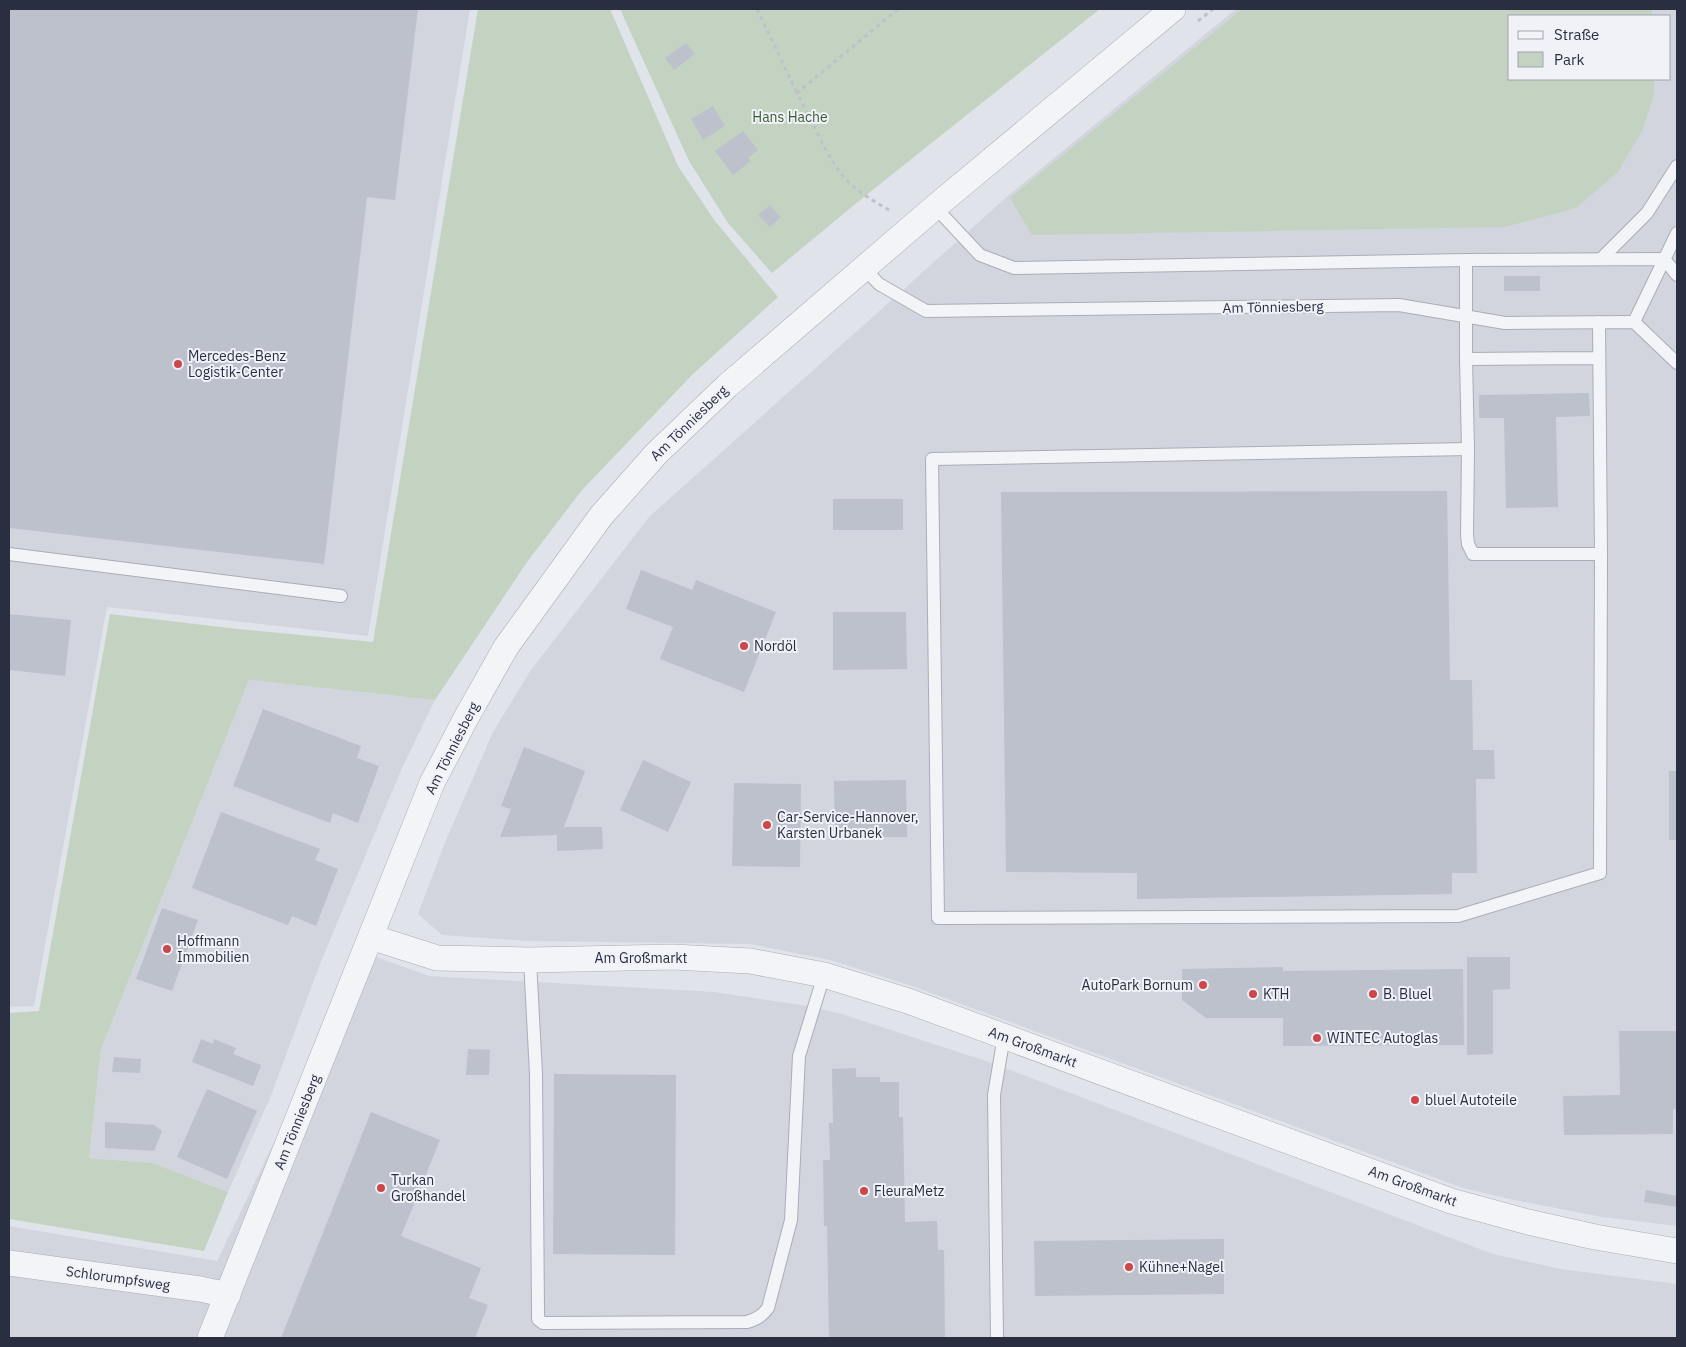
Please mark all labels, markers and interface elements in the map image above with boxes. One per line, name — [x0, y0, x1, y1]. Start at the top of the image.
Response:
legend — [1508, 15, 1671, 80]
text: Straße — [1554, 25, 1599, 44]
text: Park — [1554, 50, 1584, 69]
park label: Hans Hache — [752, 108, 828, 126]
street label: Am Tönniesberg — [1222, 297, 1324, 317]
place label: Mercedes-Benz Logistik-Center — [188, 347, 287, 381]
marker: Mercedes-Benz Logistik-Center — [172, 358, 184, 370]
street label: Am Tönniesberg — [646, 381, 732, 465]
place label: Nordöl — [754, 637, 797, 655]
marker: Nordöl — [738, 640, 750, 652]
street label: Am Tönniesberg — [421, 698, 483, 797]
place label: Car-Service-Hannover, Karsten Urbanek — [777, 808, 918, 842]
marker: Car-Service-Hannover, Karsten Urbanek — [761, 819, 773, 831]
place label: Hoffmann Immobilien — [177, 932, 249, 966]
marker: Hoffmann Immobilien — [161, 943, 173, 955]
street label: Am Großmarkt — [594, 949, 688, 967]
place label: AutoPark Bornum — [1081, 976, 1193, 994]
marker: AutoPark Bornum — [1197, 979, 1209, 991]
place label: KTH — [1263, 985, 1290, 1003]
place label: B. Bluel — [1383, 985, 1432, 1003]
marker: KTH — [1247, 988, 1259, 1000]
marker: B. Bluel — [1367, 988, 1379, 1000]
street label: Am Großmarkt — [986, 1023, 1080, 1071]
place label: WINTEC Autoglas — [1327, 1029, 1438, 1047]
marker: WINTEC Autoglas — [1311, 1032, 1323, 1044]
street label: Am Tönniesberg — [270, 1071, 325, 1172]
place label: bluel Autoteile — [1425, 1091, 1517, 1109]
marker: bluel Autoteile — [1409, 1094, 1421, 1106]
street label: Am Großmarkt — [1366, 1162, 1460, 1210]
place label: Turkan Großhandel — [391, 1171, 466, 1205]
marker: Turkan Großhandel — [375, 1182, 387, 1194]
place label: FleuraMetz — [874, 1182, 945, 1200]
marker: FleuraMetz — [858, 1185, 870, 1197]
place label: Kühne+Nagel — [1139, 1258, 1224, 1276]
marker: Kühne+Nagel — [1123, 1261, 1135, 1273]
street label: Schlorumpfsweg — [65, 1262, 172, 1294]

